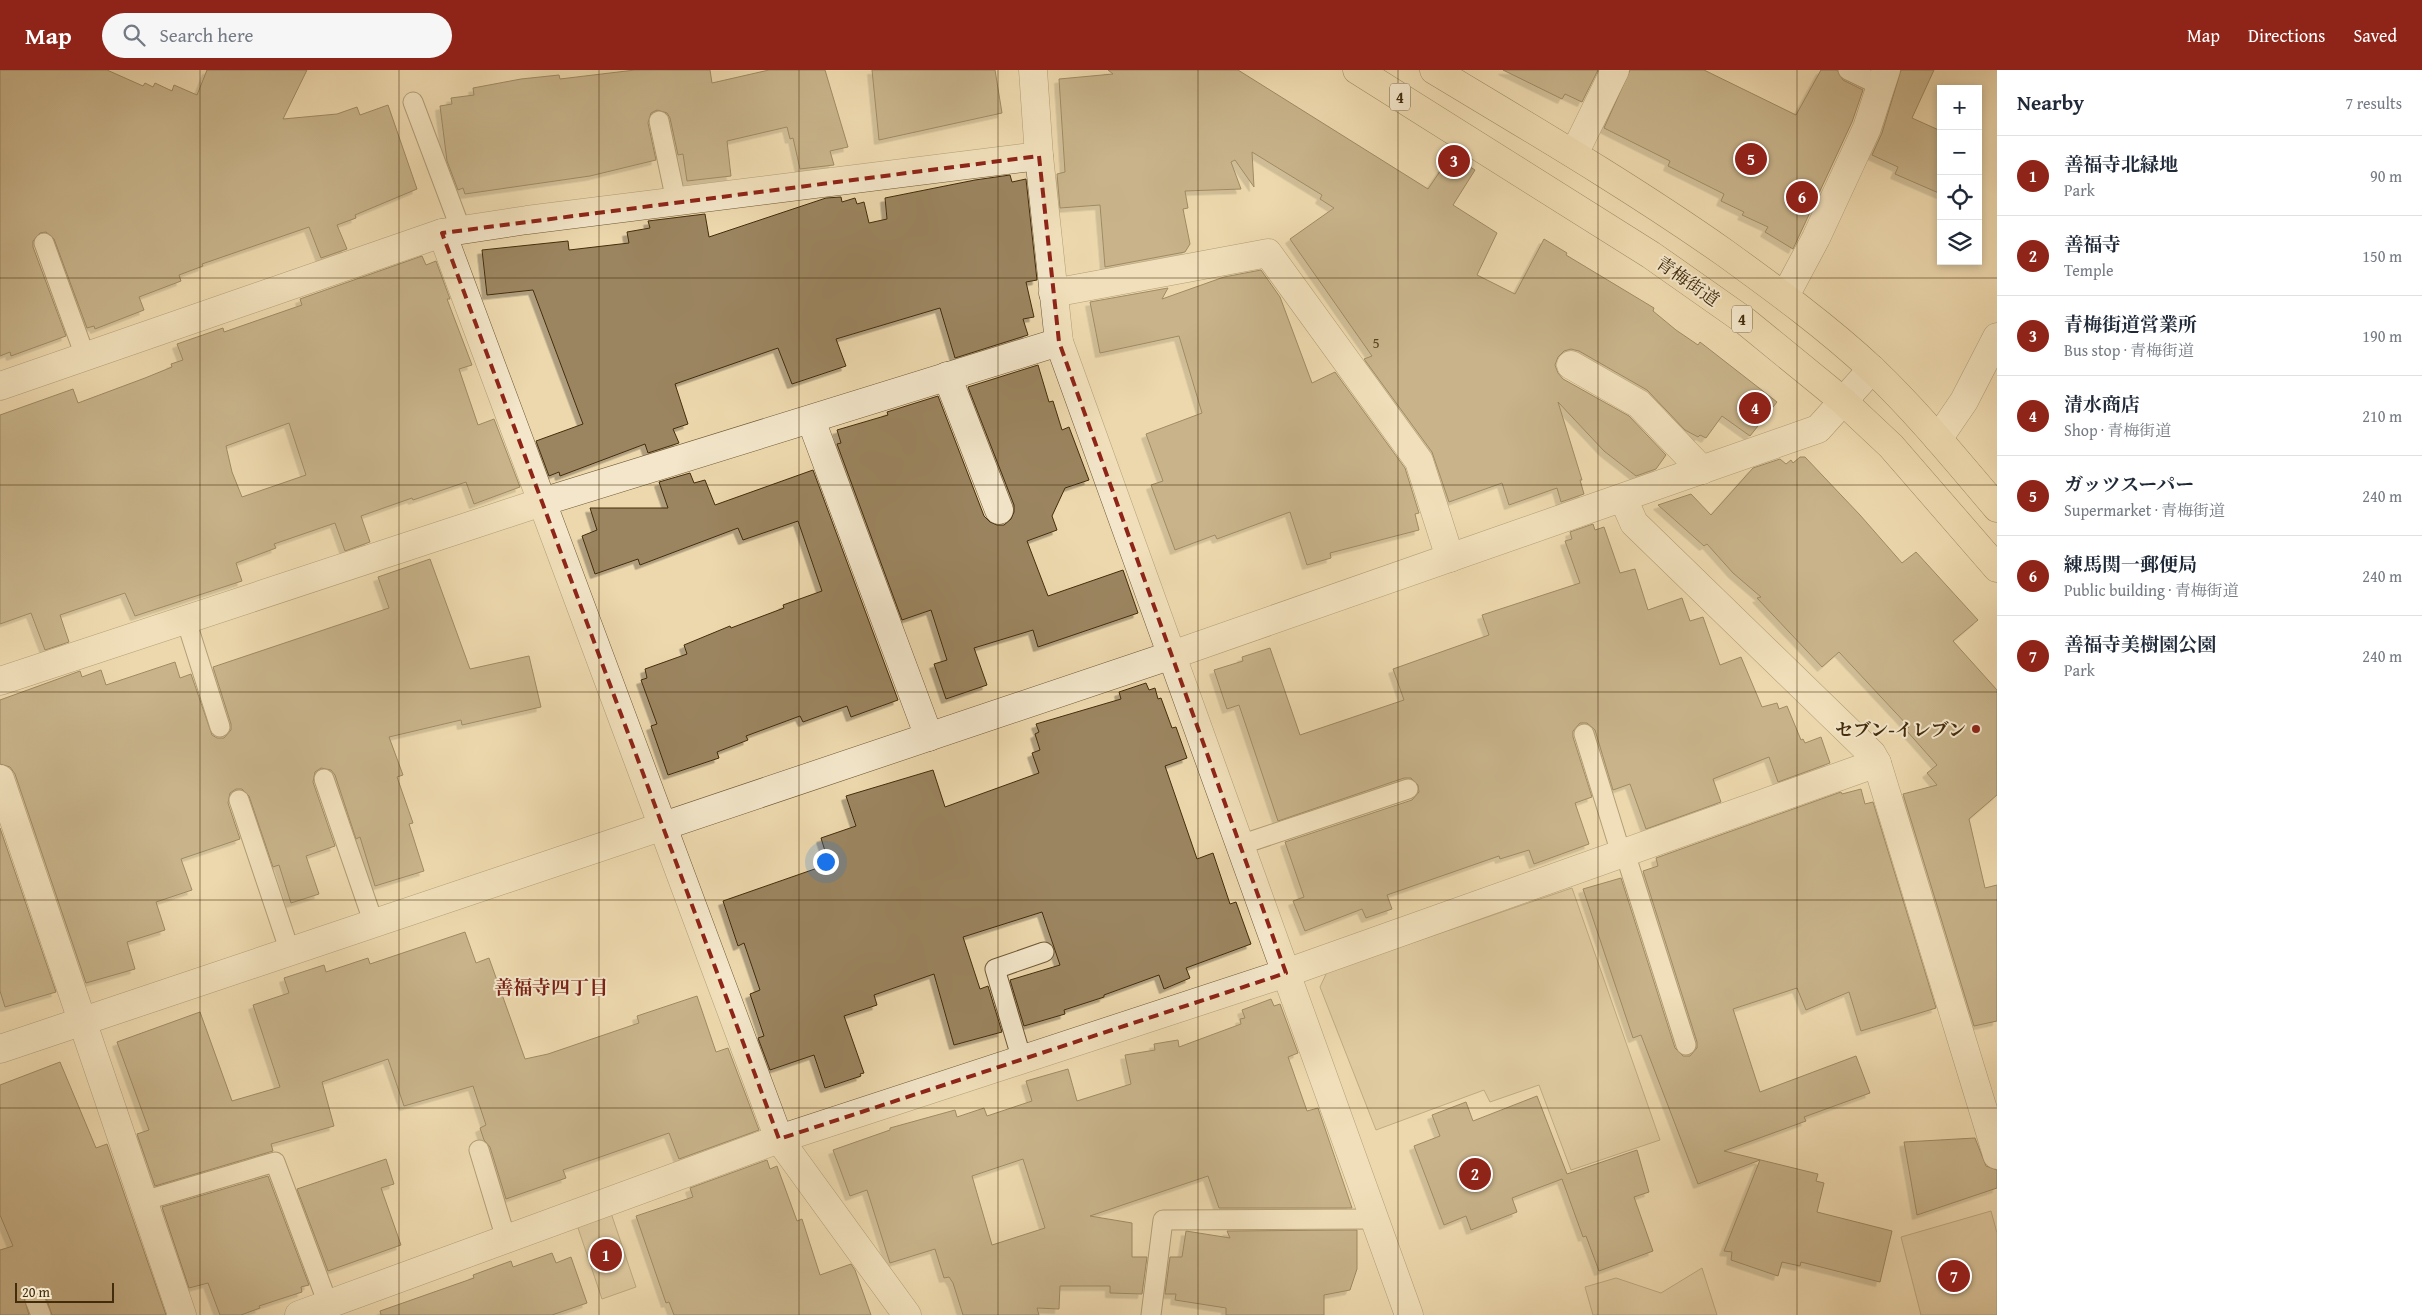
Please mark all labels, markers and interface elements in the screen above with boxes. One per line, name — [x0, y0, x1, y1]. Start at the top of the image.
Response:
search box — [102, 13, 452, 58]
text: Map — [25, 18, 72, 53]
icon: search — [120, 21, 148, 49]
text: Search here — [160, 21, 253, 49]
text: Map — [2187, 22, 2220, 49]
text: Directions — [2248, 22, 2325, 49]
text: Saved — [2353, 22, 2397, 49]
road number: 4 — [1390, 84, 1410, 111]
map controls — [1937, 85, 1982, 265]
button: + — [1937, 85, 1982, 130]
text: Nearby — [2017, 87, 2084, 118]
text: 7 results — [2345, 91, 2402, 115]
button: − — [1937, 130, 1982, 175]
pin: 5 — [1735, 140, 1767, 178]
pin: 3 — [1438, 142, 1470, 180]
text: 善福寺北緑地 — [2064, 150, 2178, 178]
text: 1 — [2029, 164, 2037, 188]
text: 90 m — [2370, 164, 2402, 188]
button: locate — [1937, 175, 1982, 220]
pin: 6 — [1786, 178, 1818, 216]
text: Park — [2064, 178, 2095, 202]
button: layers — [1937, 220, 1982, 265]
text: 善福寺 — [2064, 230, 2121, 258]
text: 2 — [2029, 244, 2037, 268]
text: 150 m — [2362, 244, 2402, 268]
street label: 青梅街道 — [1651, 249, 1725, 313]
text: Temple — [2064, 258, 2114, 282]
road number: 4 — [1732, 305, 1752, 332]
text: 青梅街道営業所 — [2064, 310, 2197, 338]
text: 3 — [2029, 324, 2037, 348]
text: 190 m — [2362, 324, 2402, 348]
house number: 5 — [1372, 332, 1380, 353]
text: Bus stop · 青梅街道 — [2064, 338, 2194, 362]
pin: 4 — [1739, 389, 1771, 427]
text: 清水商店 — [2064, 390, 2140, 418]
text: 4 — [2029, 404, 2037, 428]
text: 210 m — [2362, 404, 2402, 428]
text: Shop · 青梅街道 — [2064, 418, 2171, 442]
text: ガッツスーパー — [2064, 470, 2194, 498]
text: 5 — [2029, 484, 2037, 508]
text: 240 m — [2362, 484, 2402, 508]
text: Supermarket · 青梅街道 — [2064, 498, 2225, 522]
text: 練馬関一郵便局 — [2064, 550, 2197, 578]
text: 6 — [2029, 564, 2037, 588]
text: 240 m — [2362, 564, 2402, 588]
text: Public building · 青梅街道 — [2064, 578, 2239, 602]
text: 善福寺美樹園公園 — [2064, 630, 2216, 658]
text: 7 — [2029, 644, 2037, 668]
text: 240 m — [2362, 644, 2402, 668]
text: Park — [2064, 658, 2095, 682]
place label: セブン-イレブン — [1835, 716, 1966, 743]
marker: セブン-イレブン — [1970, 723, 1982, 735]
your location — [813, 849, 839, 875]
district label: 善福寺四丁目 — [494, 973, 608, 1001]
pin: 2 — [1459, 1155, 1491, 1193]
pin: 1 — [590, 1236, 622, 1274]
pin: 7 — [1938, 1257, 1970, 1295]
scale bar — [15, 1280, 114, 1303]
text: 20 m — [22, 1282, 50, 1302]

